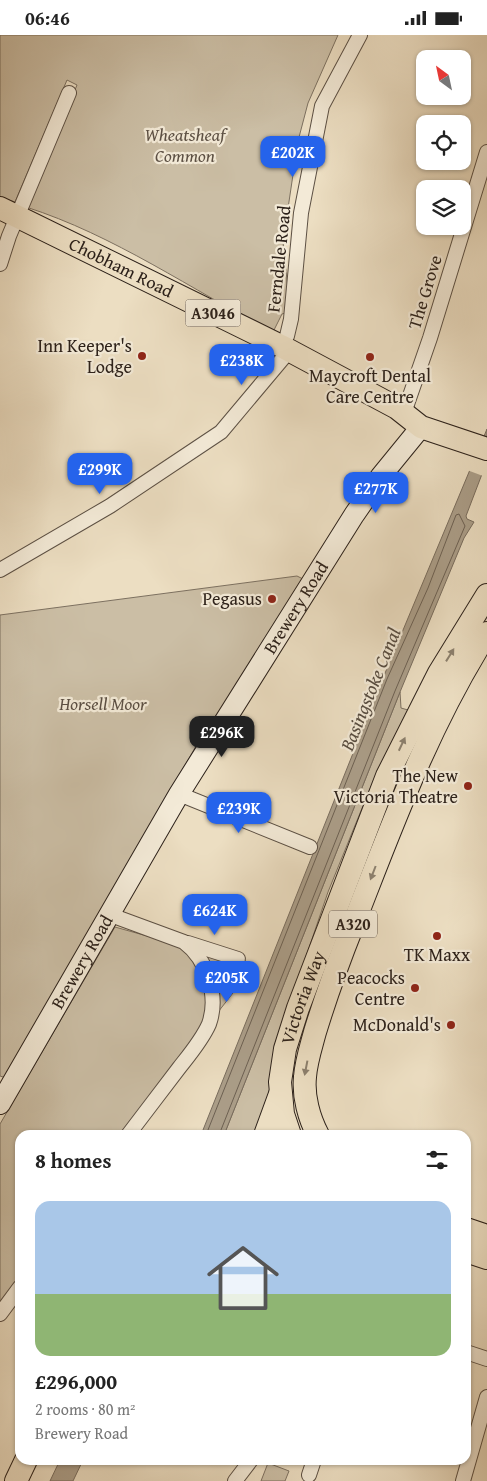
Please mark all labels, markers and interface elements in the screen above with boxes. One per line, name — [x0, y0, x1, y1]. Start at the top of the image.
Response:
text: 06:46 — [25, 4, 70, 32]
north arrow — [416, 50, 471, 105]
map controls — [416, 50, 471, 235]
button: locate — [416, 115, 471, 170]
park label: Wheatsheaf Common — [145, 121, 229, 169]
pin: £202K — [258, 135, 328, 178]
text: £202K — [271, 140, 315, 164]
button: layers — [416, 180, 471, 235]
street label: Ferndale Road — [259, 204, 298, 314]
street label: Chobham Road — [65, 230, 179, 304]
street label: The Grove — [400, 251, 449, 332]
road number: A3046 — [186, 299, 240, 327]
place label: Inn Keeper's Lodge — [37, 332, 132, 380]
pin: £238K — [207, 343, 277, 386]
text: £238K — [220, 348, 264, 372]
marker: Inn Keeper's Lodge — [136, 350, 148, 362]
marker: Maycroft Dental Care Centre — [364, 351, 376, 363]
place label: Maycroft Dental Care Centre — [309, 362, 431, 410]
pin: £299K — [65, 453, 135, 495]
text: £299K — [78, 457, 122, 481]
pin: £277K — [341, 471, 411, 514]
text: £277K — [354, 476, 398, 500]
street label: Brewery Road — [256, 555, 335, 659]
place label: Pegasus — [202, 585, 262, 612]
marker: Pegasus — [266, 593, 278, 605]
water label: Basingstoke Canal — [332, 623, 408, 756]
one-way arrow — [446, 648, 455, 661]
park label: Horsell Moor — [58, 690, 148, 717]
pin: £296K — [187, 715, 257, 758]
text: £296K — [200, 720, 244, 744]
one-way arrow — [398, 737, 406, 751]
place label: The New Victoria Theatre — [334, 762, 458, 810]
marker: The New Victoria Theatre — [462, 780, 474, 792]
pin: £239K — [204, 791, 274, 834]
text: £239K — [217, 796, 261, 820]
one-way arrow — [369, 866, 377, 881]
pin: £624K — [180, 893, 250, 936]
text: £624K — [193, 898, 237, 922]
street label: Brewery Road — [44, 909, 120, 1014]
road number: A320 — [329, 911, 377, 937]
marker: TK Maxx — [431, 930, 443, 942]
place label: TK Maxx — [404, 941, 471, 968]
street label: Victoria Way — [273, 947, 332, 1048]
pin: £205K — [192, 961, 262, 1003]
place label: Peacocks Centre — [337, 964, 405, 1012]
text: £205K — [205, 965, 249, 989]
marker: Peacocks Centre — [409, 982, 421, 994]
place label: McDonald's — [353, 1011, 441, 1038]
marker: McDonald's — [445, 1019, 457, 1031]
one-way arrow — [302, 1061, 310, 1077]
text: 8 homes — [35, 1145, 111, 1176]
icon: filters — [423, 1146, 451, 1174]
icon: home — [198, 1233, 288, 1323]
text: £296,000 — [35, 1366, 117, 1397]
text: 2 rooms · 80 m² — [35, 1397, 135, 1421]
text: Brewery Road — [35, 1421, 128, 1445]

